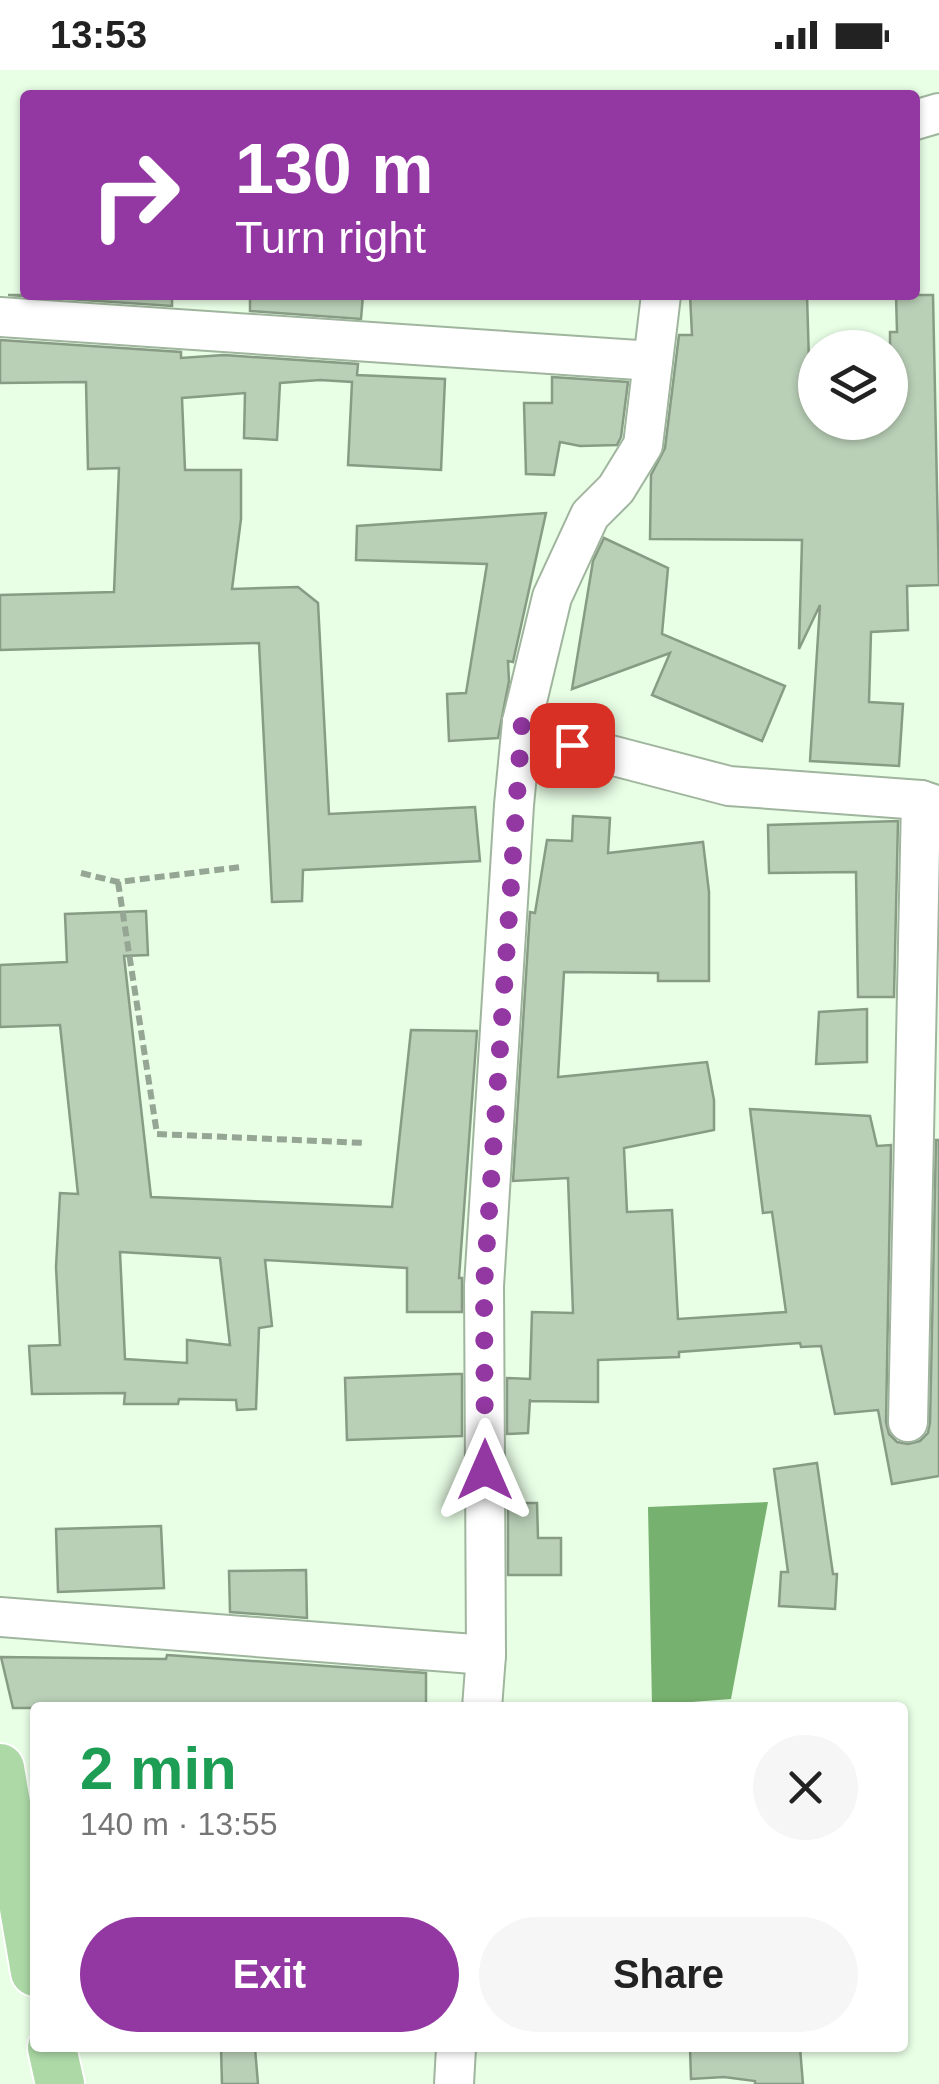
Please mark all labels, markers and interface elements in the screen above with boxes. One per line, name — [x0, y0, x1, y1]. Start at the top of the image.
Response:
text: 13:53 — [50, 14, 147, 56]
icon: right — [70, 130, 200, 260]
text: 130 m — [235, 130, 433, 208]
text: Turn right — [235, 212, 426, 263]
map controls — [798, 330, 908, 440]
button: layers — [798, 330, 908, 440]
pin — [530, 703, 615, 788]
icon: arrive — [545, 718, 600, 773]
position arrow — [433, 1418, 537, 1522]
text: 2 min — [80, 1735, 237, 1802]
button: close — [753, 1735, 858, 1840]
text: 140 m · 13:55 — [80, 1806, 277, 1842]
button: Exit — [80, 1917, 459, 2032]
button: Share — [479, 1917, 858, 2032]

